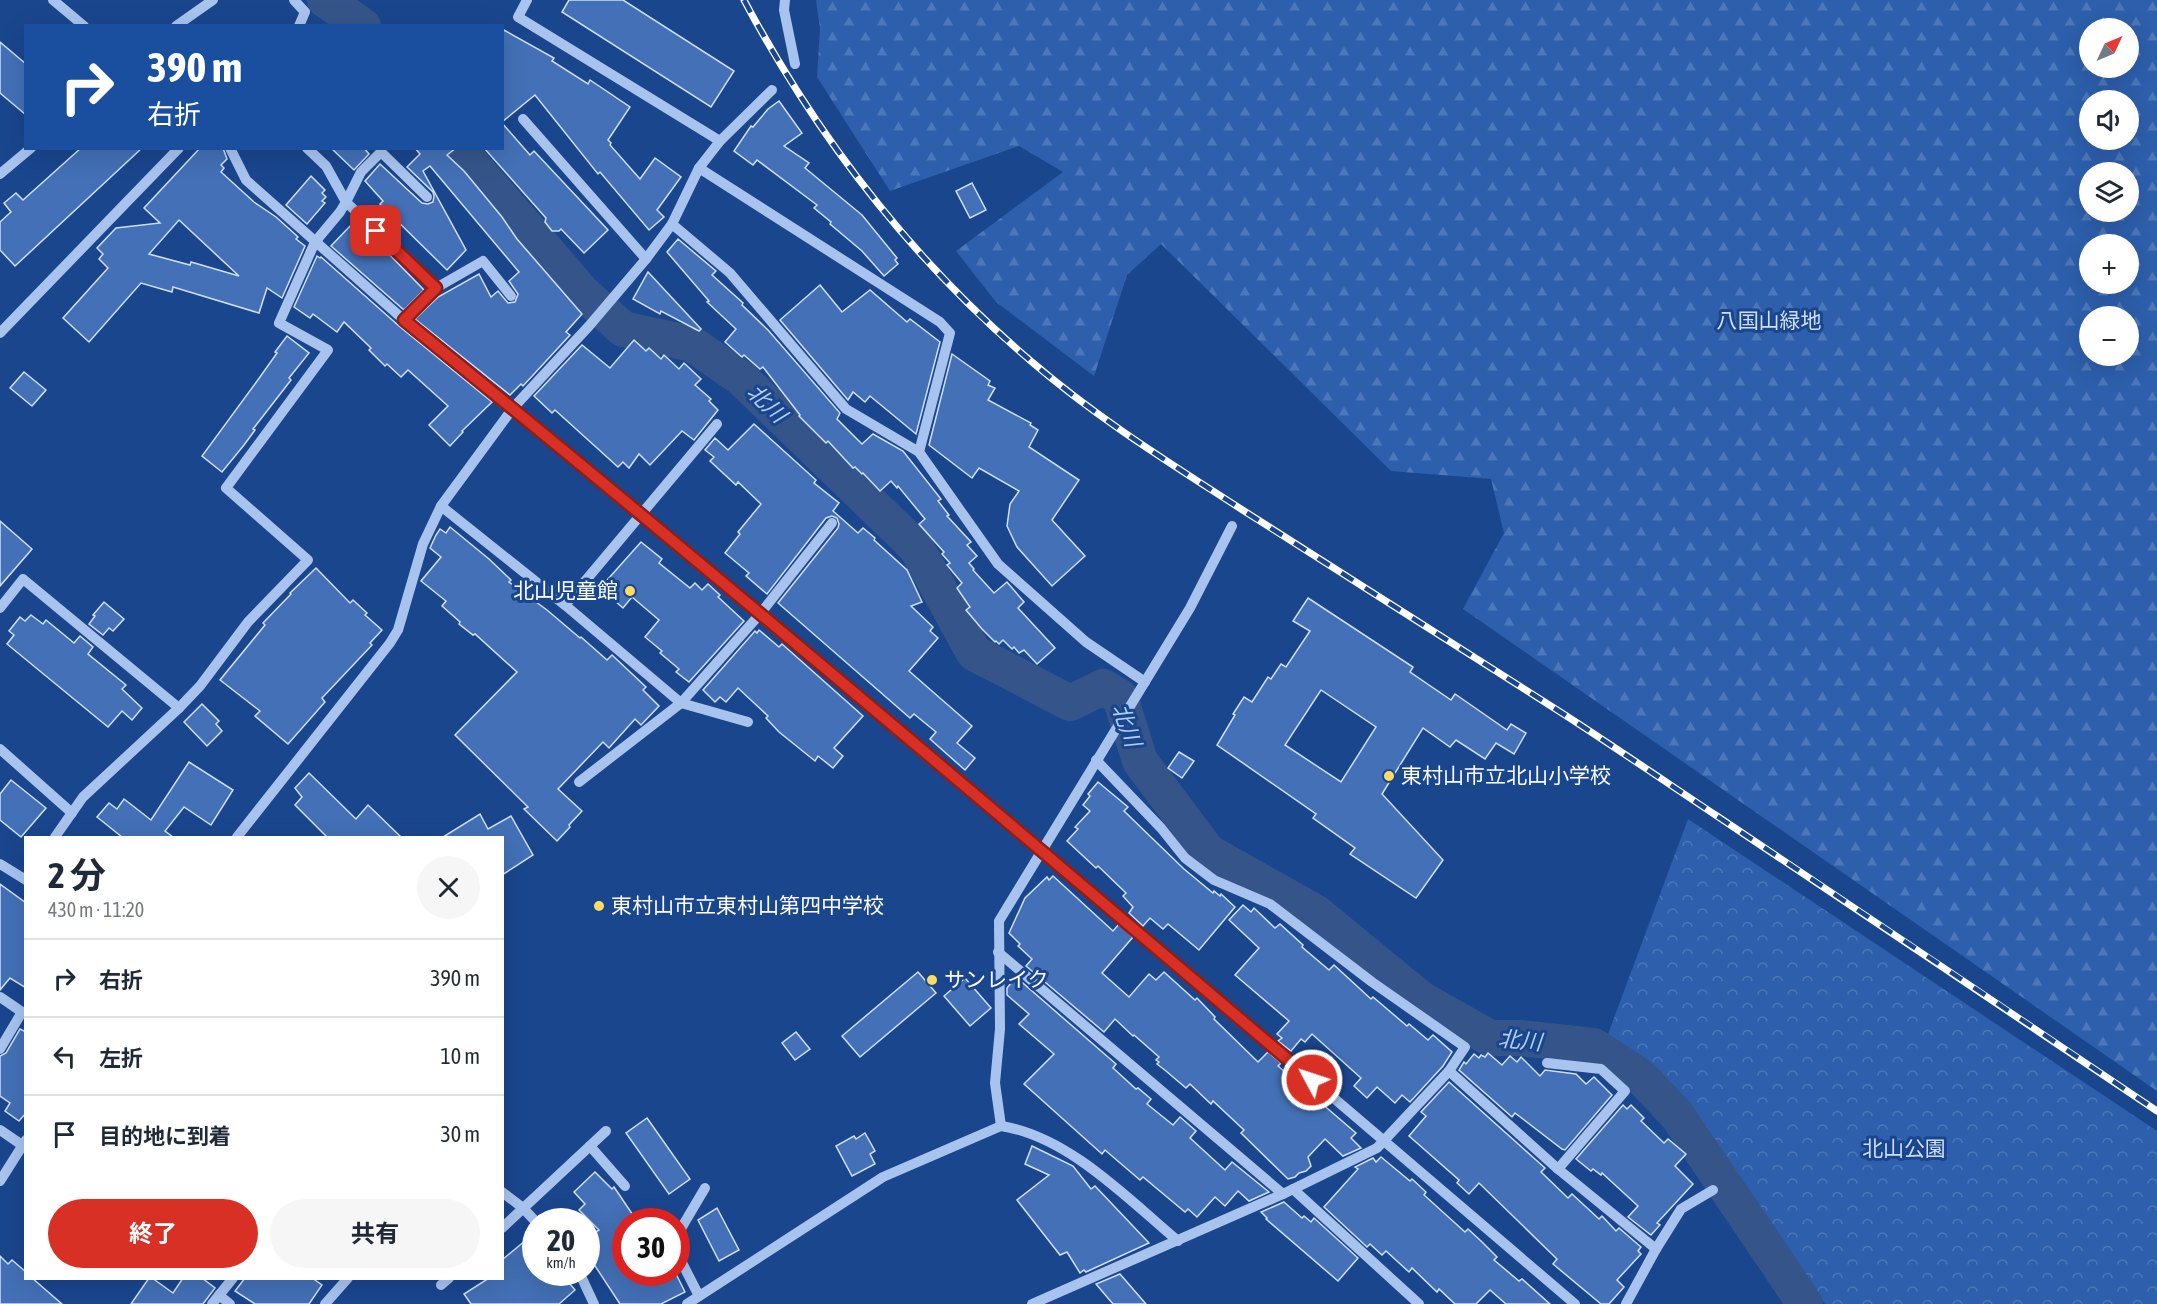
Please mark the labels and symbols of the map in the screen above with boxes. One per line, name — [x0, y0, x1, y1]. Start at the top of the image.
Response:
north arrow — [2079, 18, 2139, 78]
pin — [350, 205, 401, 256]
park label: 八国山緑地 — [1717, 308, 1822, 332]
water label: 北川 — [742, 378, 793, 429]
place label: 北山児童館 — [513, 578, 618, 602]
marker: 北山児童館 — [623, 584, 637, 598]
water label: 北川 — [1107, 700, 1147, 752]
place label: 東村山市立北山小学校 — [1401, 763, 1611, 787]
marker: 東村山市立北山小学校 — [1382, 769, 1396, 783]
place label: 東村山市立東村山第四中学校 — [611, 893, 884, 917]
marker: 東村山市立東村山第四中学校 — [592, 899, 606, 913]
place label: サンレイク — [944, 967, 1049, 991]
marker: サンレイク — [925, 973, 939, 987]
water label: 北川 — [1497, 1025, 1545, 1055]
position arrow — [1280, 1048, 1344, 1112]
park label: 北山公園 — [1862, 1136, 1946, 1160]
speed limit sign: 30 — [612, 1208, 690, 1286]

